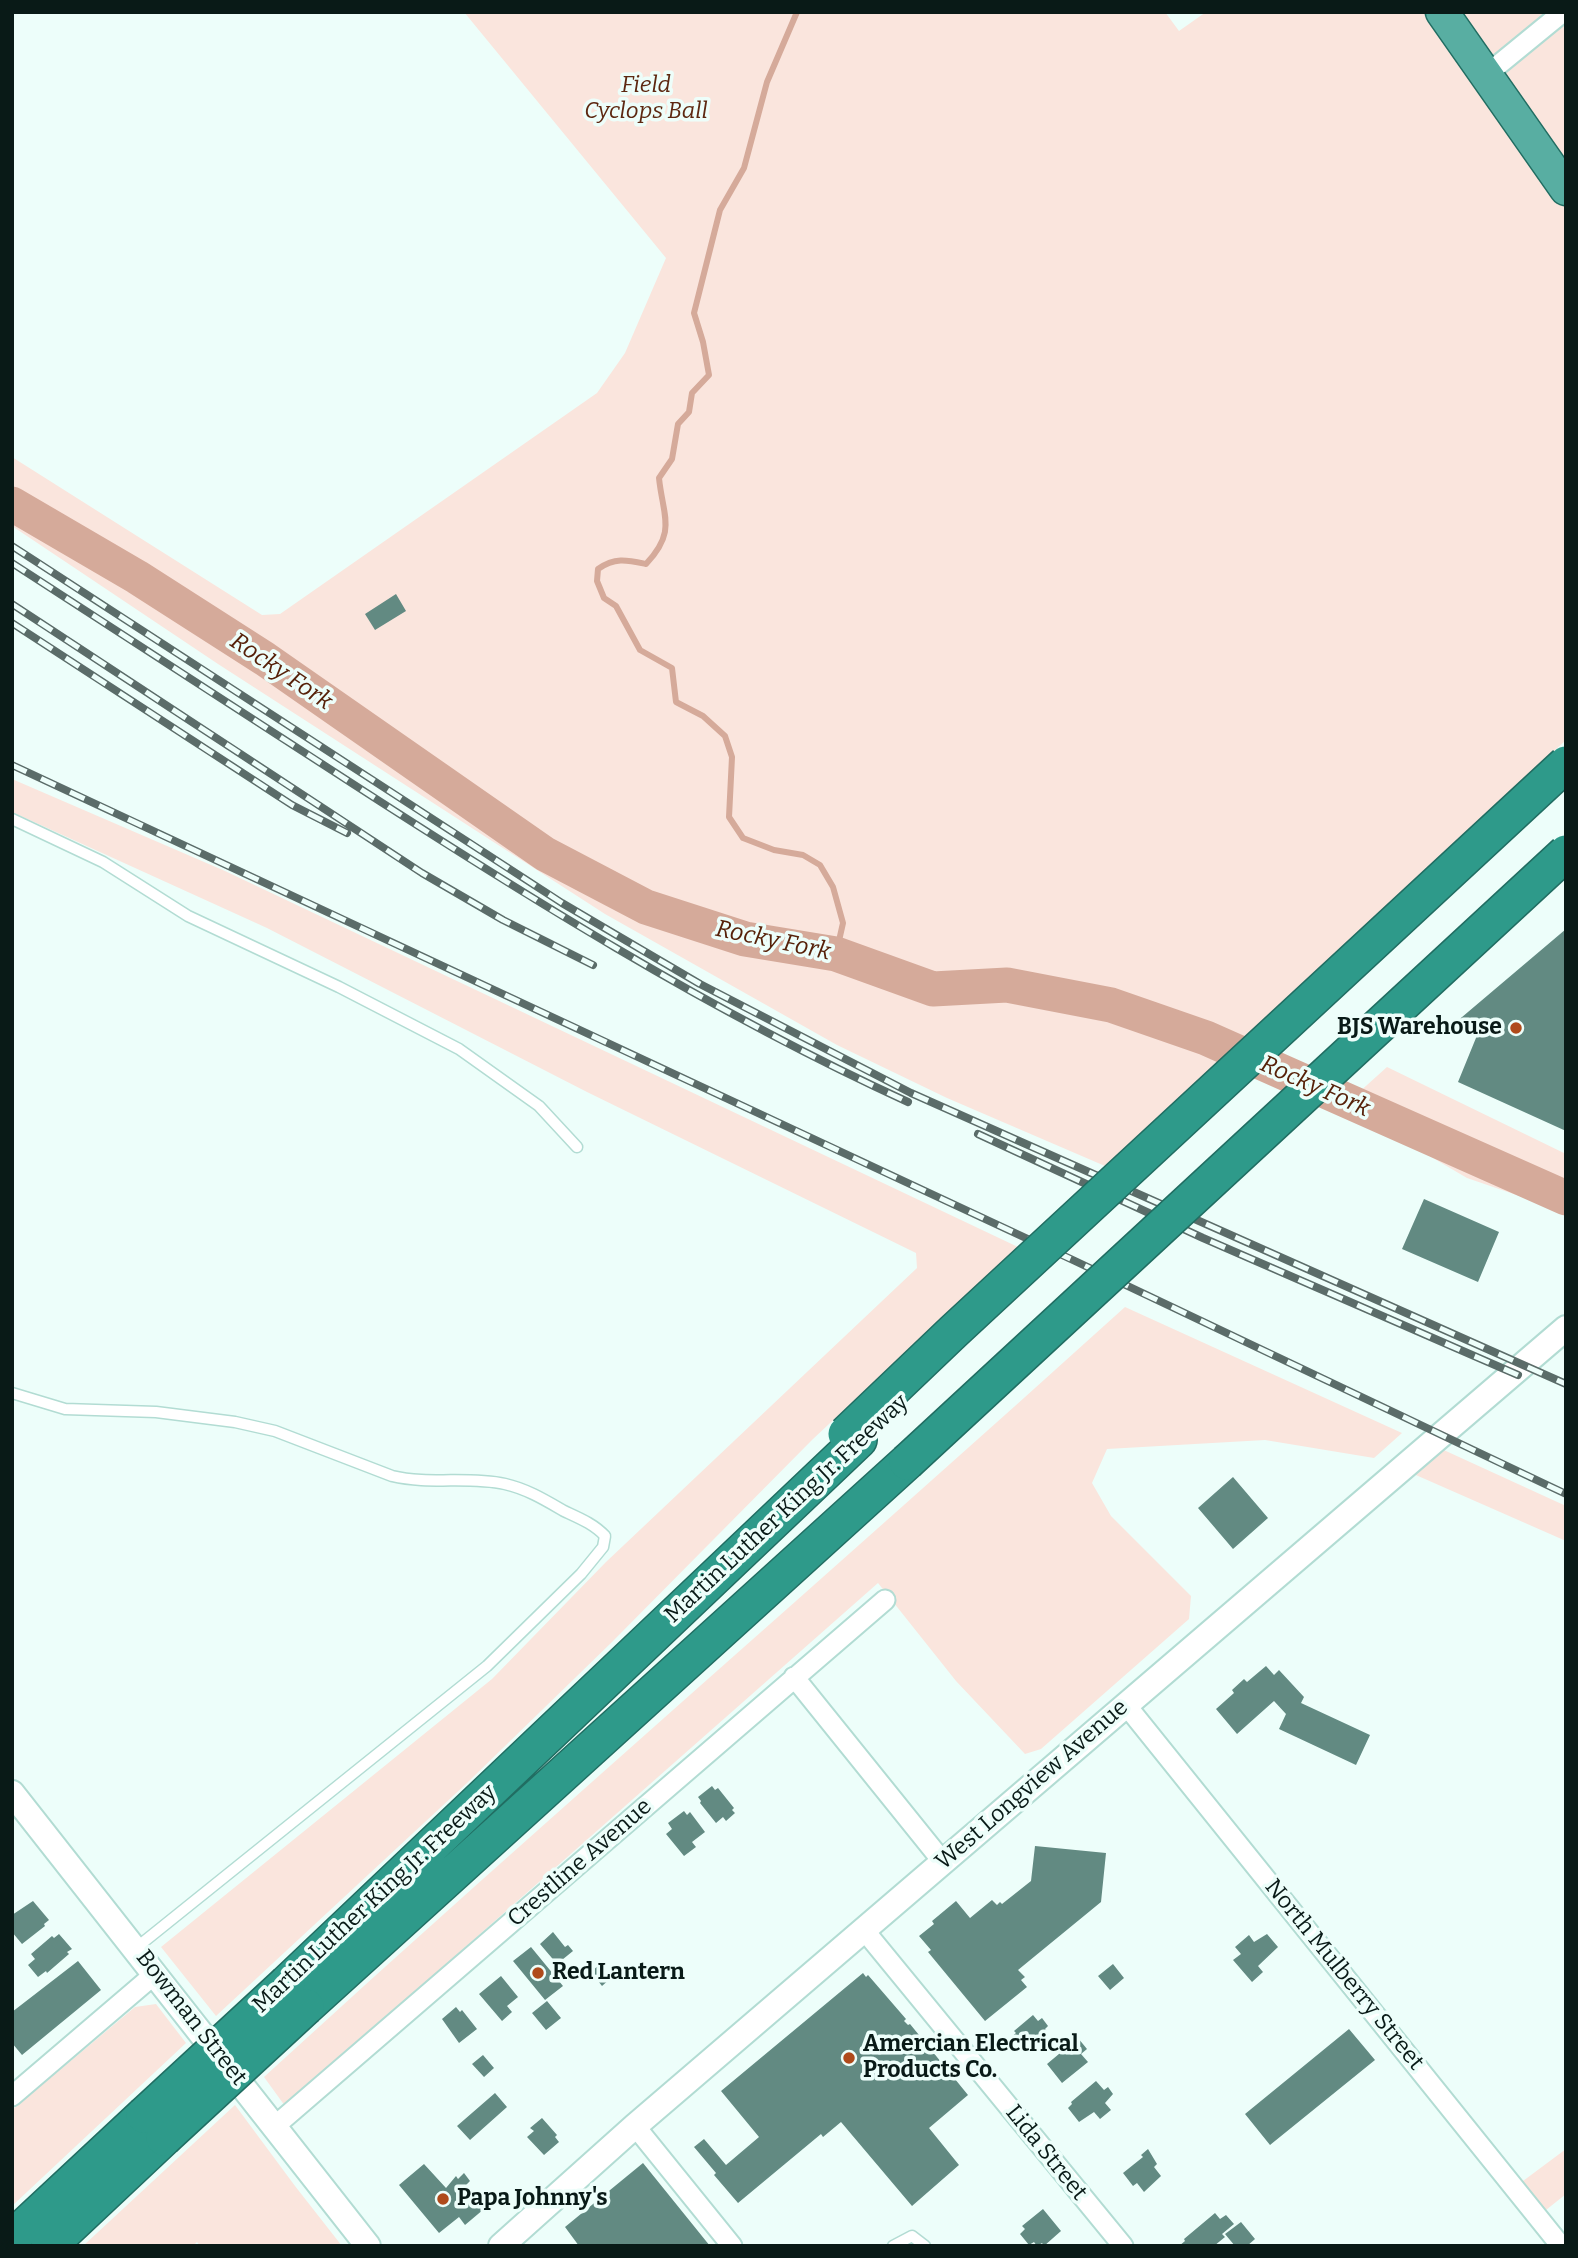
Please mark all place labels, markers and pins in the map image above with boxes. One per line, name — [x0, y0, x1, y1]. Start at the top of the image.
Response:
place label: BJS Warehouse — [1337, 1014, 1502, 1042]
marker: BJS Warehouse — [1508, 1020, 1524, 1036]
place label: Red Lantern — [552, 1959, 685, 1987]
marker: Red Lantern — [530, 1965, 546, 1981]
place label: Amercian Electrical Products Co. — [863, 2031, 1079, 2085]
marker: Amercian Electrical Products Co. — [841, 2050, 857, 2066]
place label: Papa Johnny's — [457, 2185, 608, 2213]
marker: Papa Johnny's — [435, 2191, 451, 2207]

